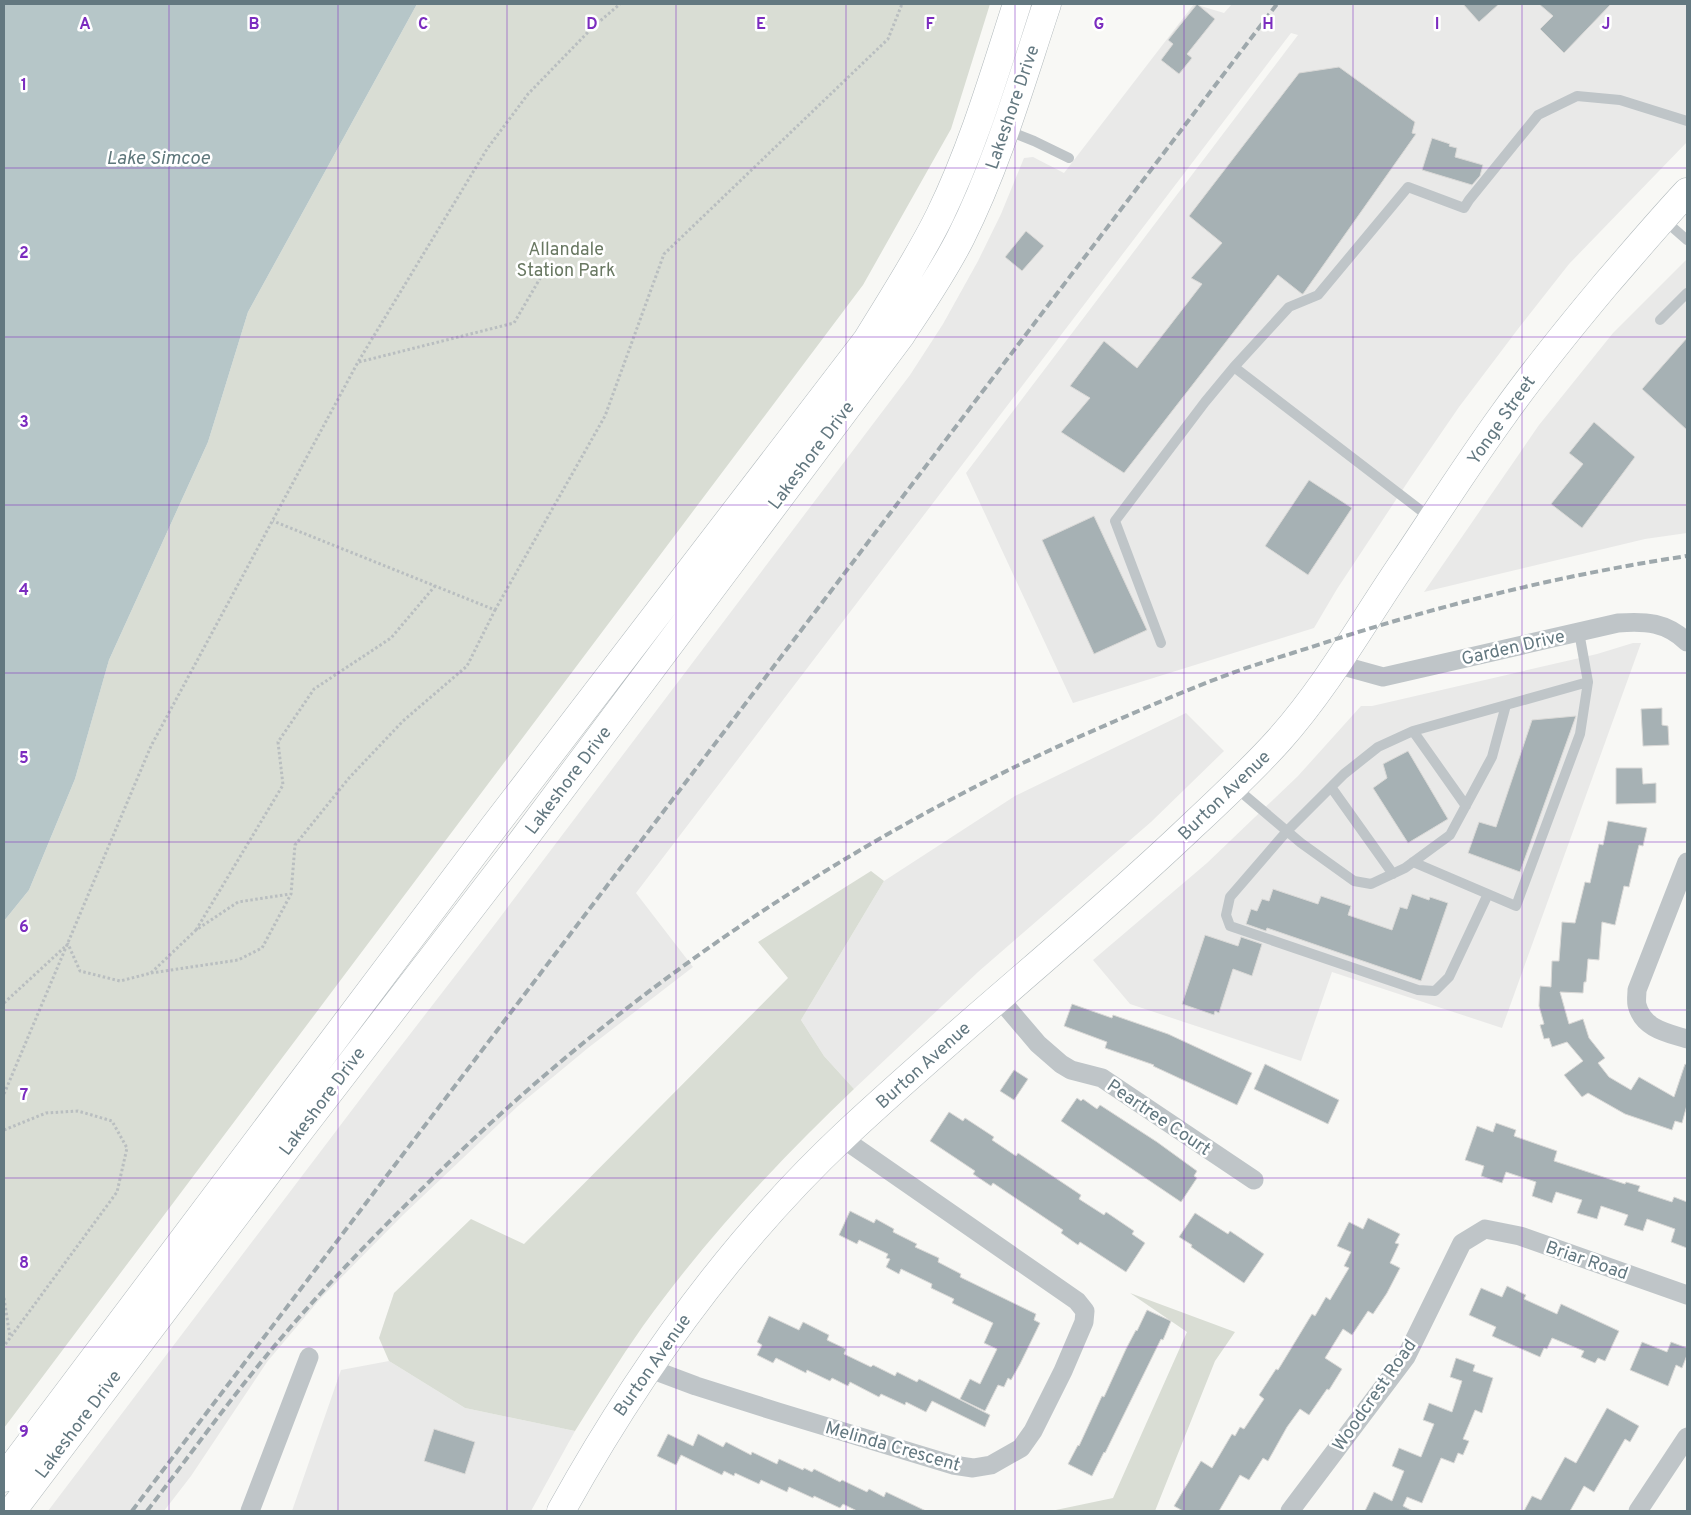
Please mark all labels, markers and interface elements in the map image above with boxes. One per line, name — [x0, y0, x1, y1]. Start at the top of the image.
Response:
text: A — [79, 15, 91, 35]
text: B — [248, 15, 260, 35]
text: C — [418, 15, 428, 35]
text: D — [586, 15, 598, 35]
text: E — [756, 15, 766, 35]
text: F — [925, 15, 935, 35]
text: G — [1094, 15, 1104, 35]
text: H — [1262, 15, 1274, 35]
text: I — [1435, 15, 1439, 35]
text: J — [1602, 15, 1610, 35]
street label: Lakeshore Drive — [981, 42, 1045, 173]
text: 1 — [21, 76, 27, 96]
water label: Lake Simcoe — [106, 147, 210, 171]
park label: Allandale Station Park — [517, 239, 615, 283]
text: 2 — [19, 244, 29, 264]
street label: Yonge Street — [1463, 372, 1541, 470]
street label: Lakeshore Drive — [764, 397, 860, 515]
text: 3 — [19, 413, 29, 433]
text: 4 — [19, 581, 29, 601]
street label: Garden Drive — [1459, 625, 1567, 672]
street label: Lakeshore Drive — [521, 722, 617, 840]
street label: Burton Avenue — [1174, 746, 1276, 846]
text: 5 — [19, 749, 29, 769]
text: 6 — [19, 918, 29, 938]
street label: Burton Avenue — [872, 1018, 976, 1115]
street label: Lakeshore Drive — [275, 1043, 371, 1161]
street label: Peartree Court — [1102, 1075, 1215, 1162]
text: 7 — [20, 1086, 28, 1106]
street label: Briar Road — [1542, 1237, 1631, 1286]
text: 8 — [19, 1254, 29, 1274]
street label: Burton Avenue — [609, 1310, 697, 1422]
street label: Woodcrest Road — [1328, 1335, 1422, 1456]
street label: Lakeshore Drive — [31, 1366, 127, 1484]
street label: Melinda Crescent — [822, 1417, 963, 1478]
text: 9 — [19, 1423, 29, 1443]

